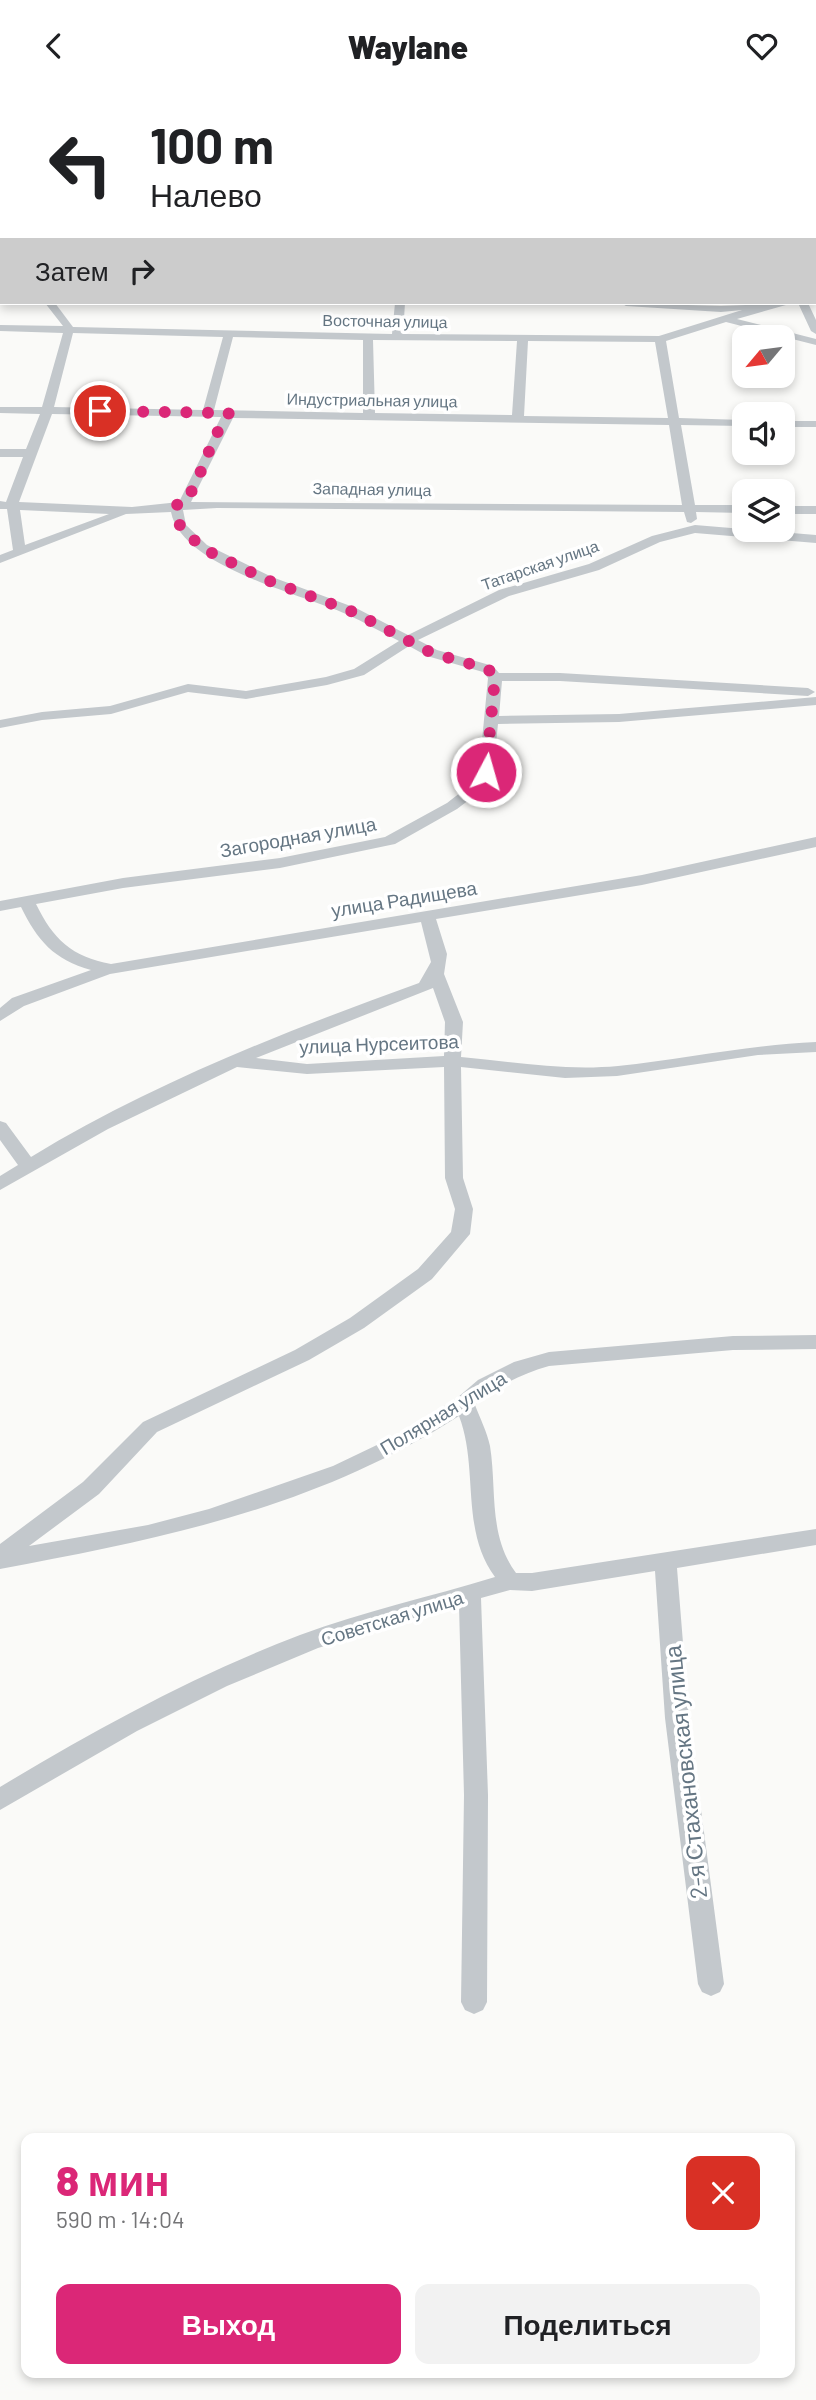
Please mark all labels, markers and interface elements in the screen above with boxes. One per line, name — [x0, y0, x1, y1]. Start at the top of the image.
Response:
icon: back — [35, 27, 73, 65]
text: Waylane — [348, 27, 468, 65]
icon: heart — [743, 27, 781, 65]
text: 100 m — [150, 115, 274, 174]
icon: left — [35, 119, 126, 210]
text: Налево — [150, 175, 262, 213]
icon: right — [123, 252, 161, 290]
text: Затем — [35, 255, 109, 286]
street label: Восточная улица — [322, 310, 448, 331]
north arrow — [732, 325, 794, 389]
map controls — [732, 325, 795, 542]
pin — [70, 381, 130, 441]
street label: Индустриальная улица — [286, 389, 458, 410]
icon: arrive — [81, 392, 119, 430]
button: sound — [732, 402, 795, 465]
street label: Западная улица — [312, 478, 432, 499]
button: layers — [732, 479, 795, 542]
street label: Татарская улица — [479, 536, 601, 593]
position arrow — [449, 735, 523, 809]
street label: Загородная улица — [218, 811, 378, 862]
street label: улица Радищева — [330, 876, 479, 921]
street label: улица Нурсеитова — [299, 1029, 460, 1058]
street label: Полярная улица — [375, 1366, 510, 1459]
street label: Советская улица — [318, 1585, 466, 1650]
street label: 2-я Стахановская улица — [658, 1644, 712, 1900]
text: 8 мин — [56, 2154, 170, 2204]
button: close — [686, 2156, 760, 2230]
text: 590 m · 14:04 — [56, 2205, 185, 2233]
button: Выход — [56, 2284, 401, 2364]
button: Поделиться — [415, 2284, 760, 2364]

